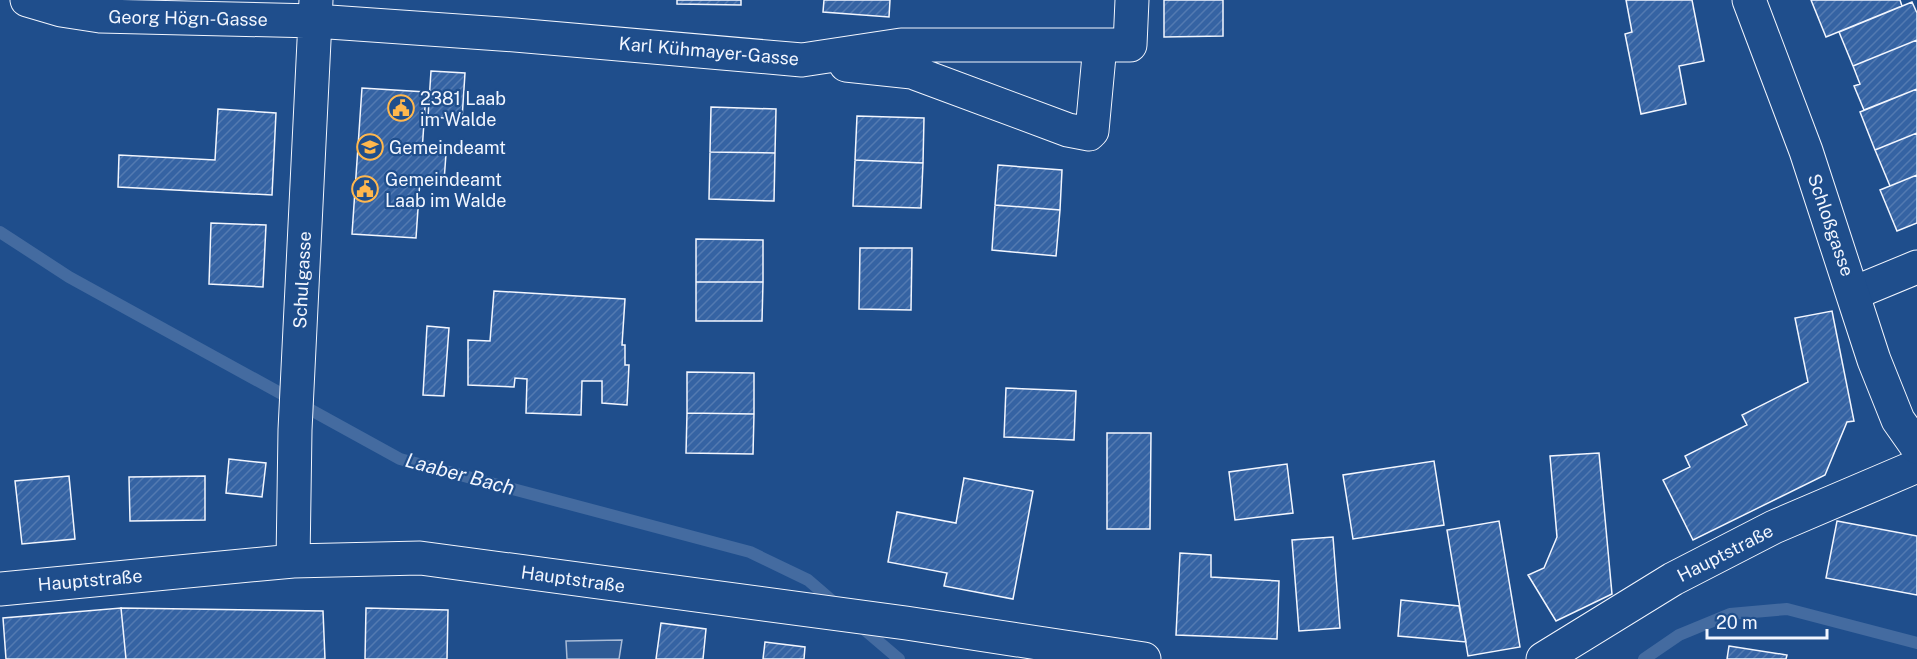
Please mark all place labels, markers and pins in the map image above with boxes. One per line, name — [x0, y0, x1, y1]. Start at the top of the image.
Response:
place label: 2381 Laab im Walde — [420, 88, 506, 130]
public building icon: 2381 Laab im Walde — [386, 93, 416, 123]
school or university icon: Gemeindeamt — [355, 132, 385, 162]
place label: Gemeindeamt — [389, 137, 506, 158]
place label: Gemeindeamt Laab im Walde — [385, 169, 506, 211]
public building icon: Gemeindeamt Laab im Walde — [350, 174, 380, 204]

